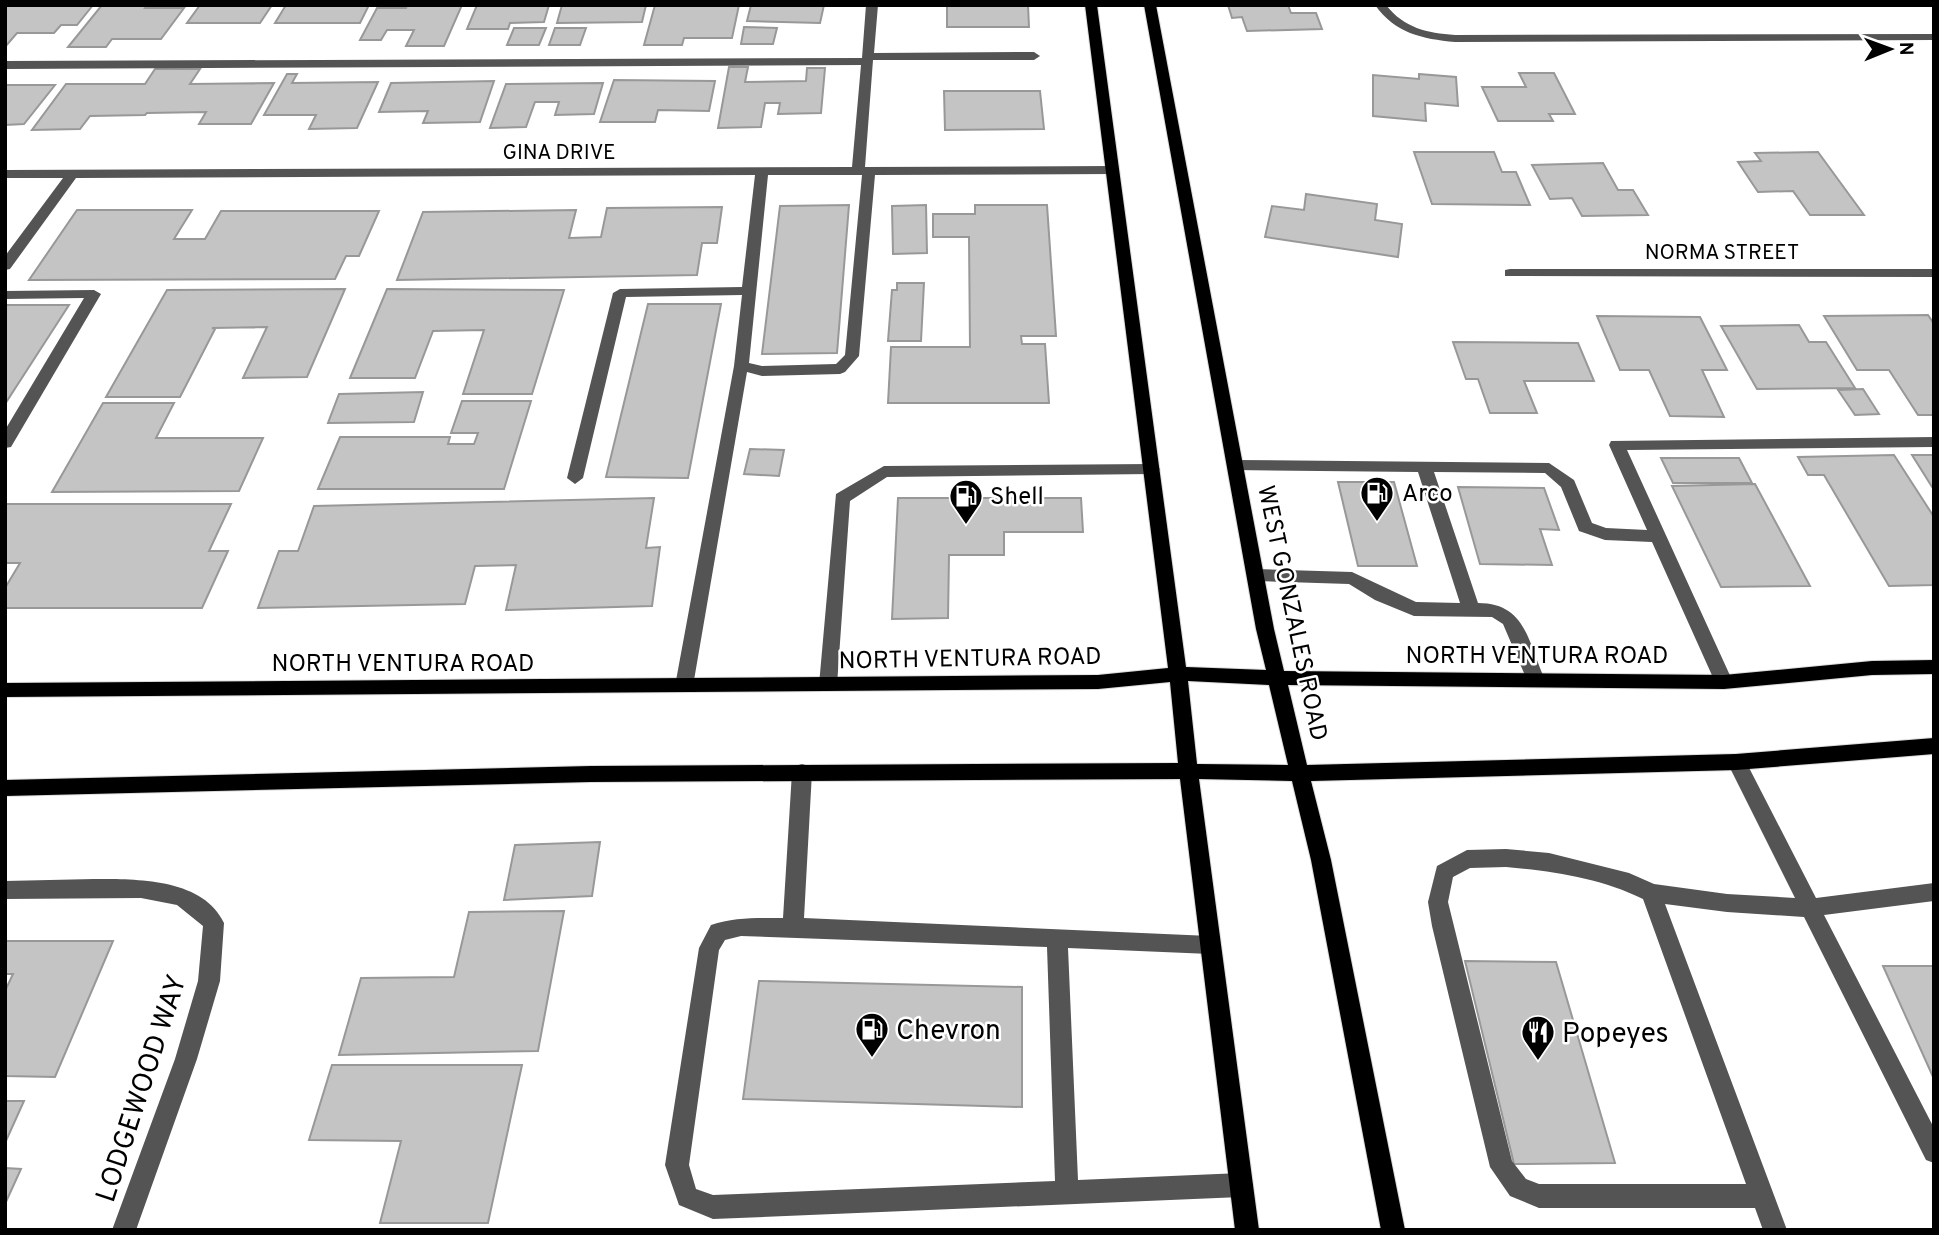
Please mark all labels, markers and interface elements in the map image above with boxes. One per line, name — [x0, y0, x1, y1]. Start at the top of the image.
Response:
north arrow — [1855, 14, 1925, 84]
text: N — [1893, 42, 1917, 56]
street label: GINA DRIVE — [502, 140, 616, 167]
street label: NORMA STREET — [1645, 240, 1799, 267]
fuel station icon: Arco — [1358, 474, 1396, 523]
fuel station icon: Shell — [947, 477, 985, 526]
place label: Arco — [1402, 480, 1453, 510]
place label: Shell — [990, 483, 1044, 513]
street label: WEST GONZALES ROAD — [1249, 483, 1333, 744]
street label: NORTH VENTURA ROAD — [1406, 642, 1668, 672]
street label: NORTH VENTURA ROAD — [838, 643, 1102, 677]
street label: NORTH VENTURA ROAD — [272, 650, 534, 680]
street label: LODGEWOOD WAY — [89, 971, 197, 1207]
fuel station icon: Chevron — [853, 1010, 891, 1059]
restaurant icon: Popeyes — [1519, 1013, 1557, 1062]
place label: Chevron — [896, 1014, 1001, 1050]
place label: Popeyes — [1562, 1017, 1669, 1053]

